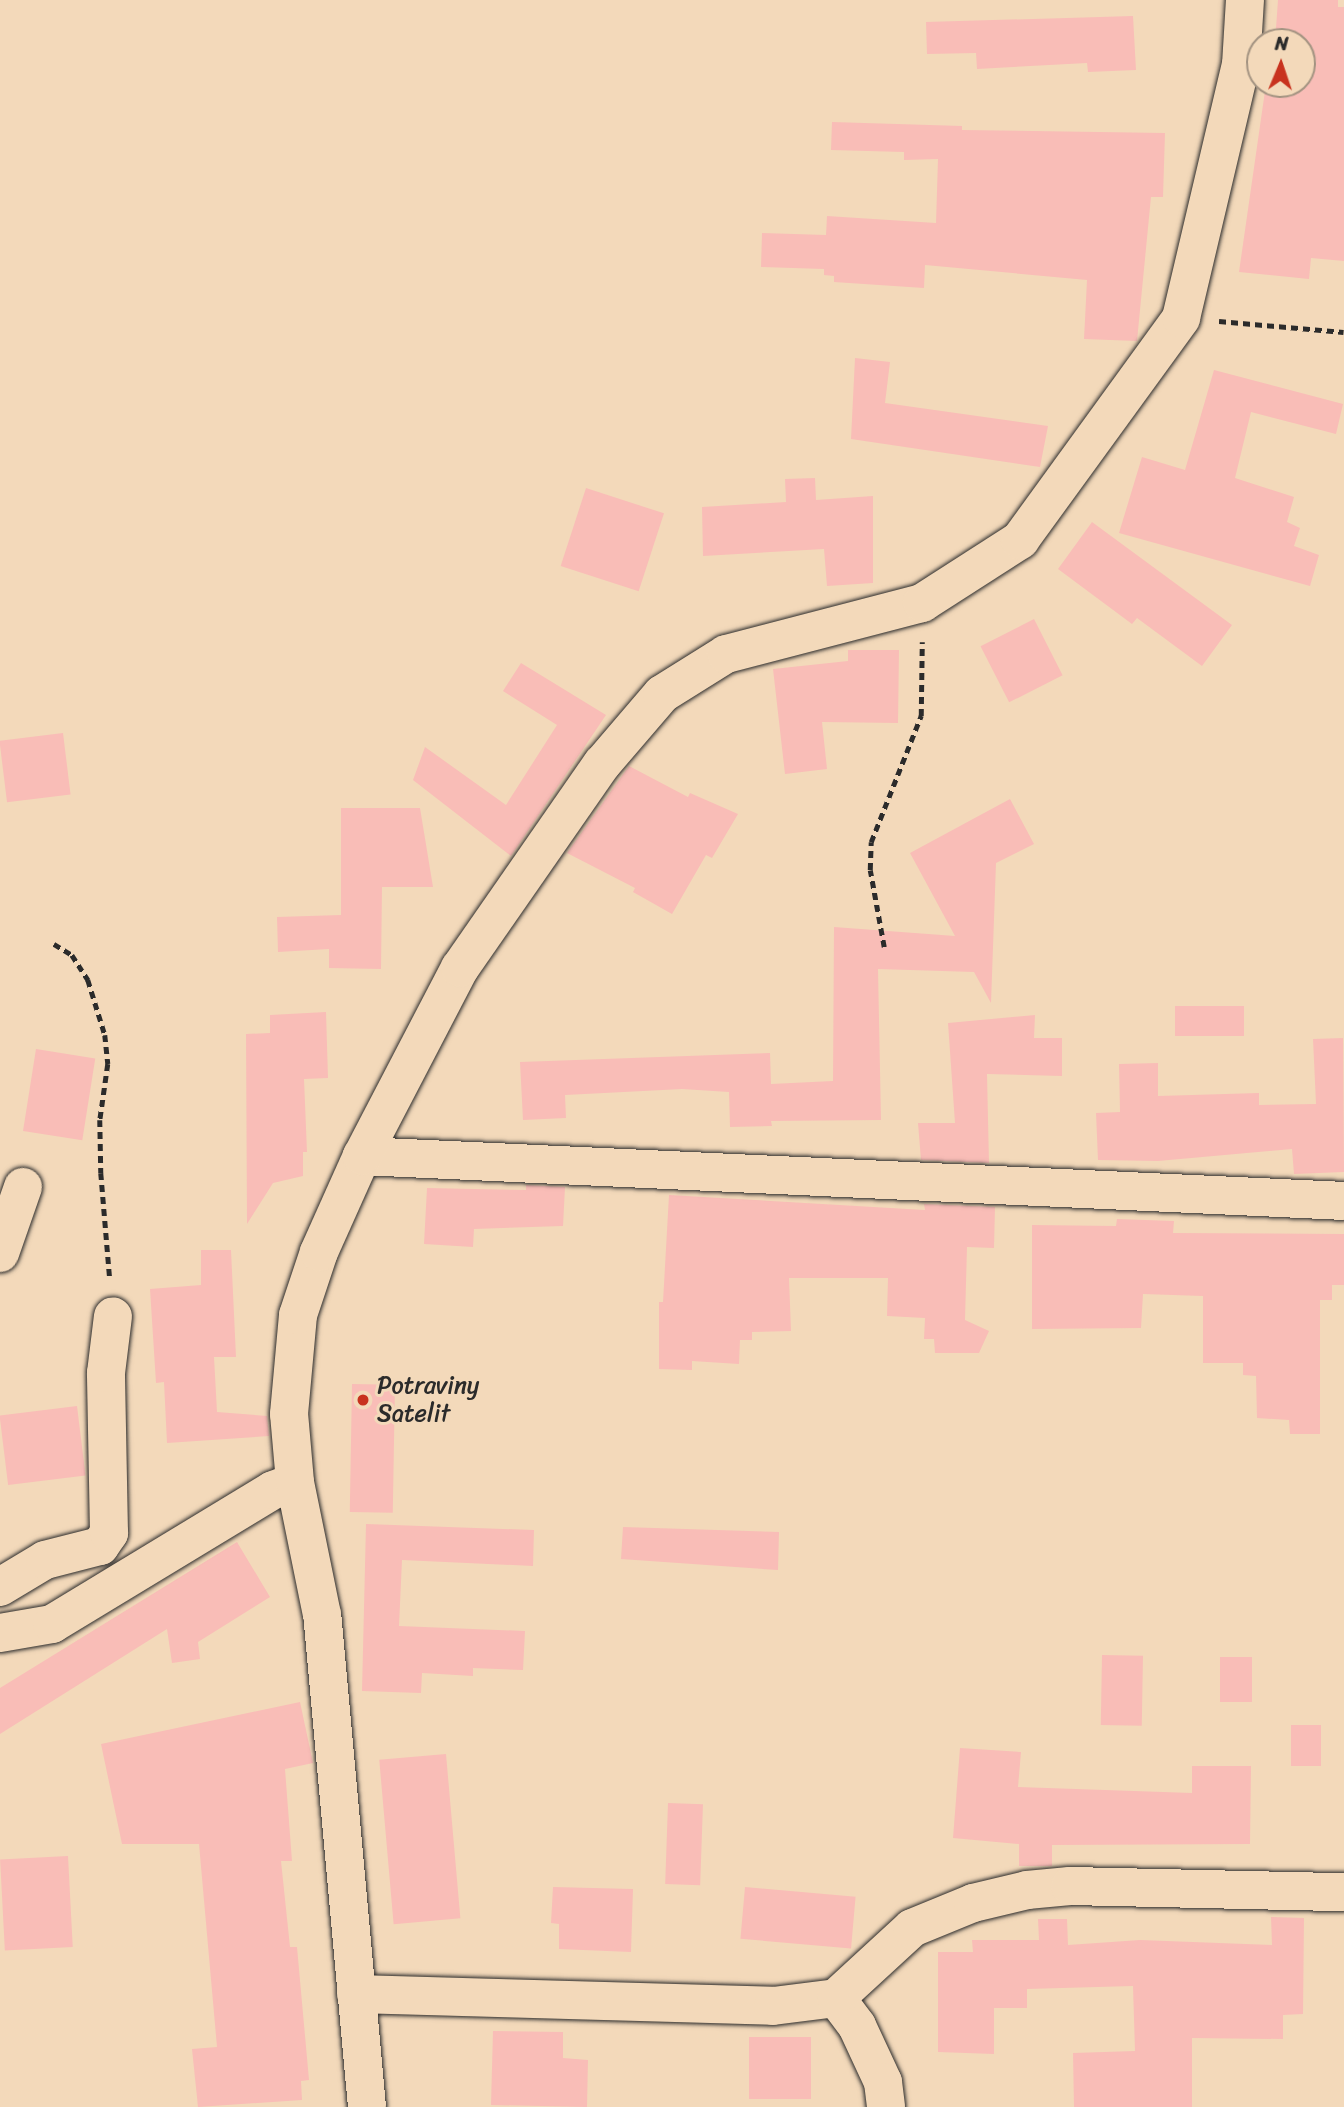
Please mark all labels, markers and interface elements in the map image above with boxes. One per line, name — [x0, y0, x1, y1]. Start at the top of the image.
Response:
text: N — [1275, 27, 1289, 60]
north arrow — [1246, 28, 1316, 98]
place label: Potraviny Satelit — [377, 1372, 479, 1428]
marker: Potraviny Satelit — [355, 1392, 371, 1408]

